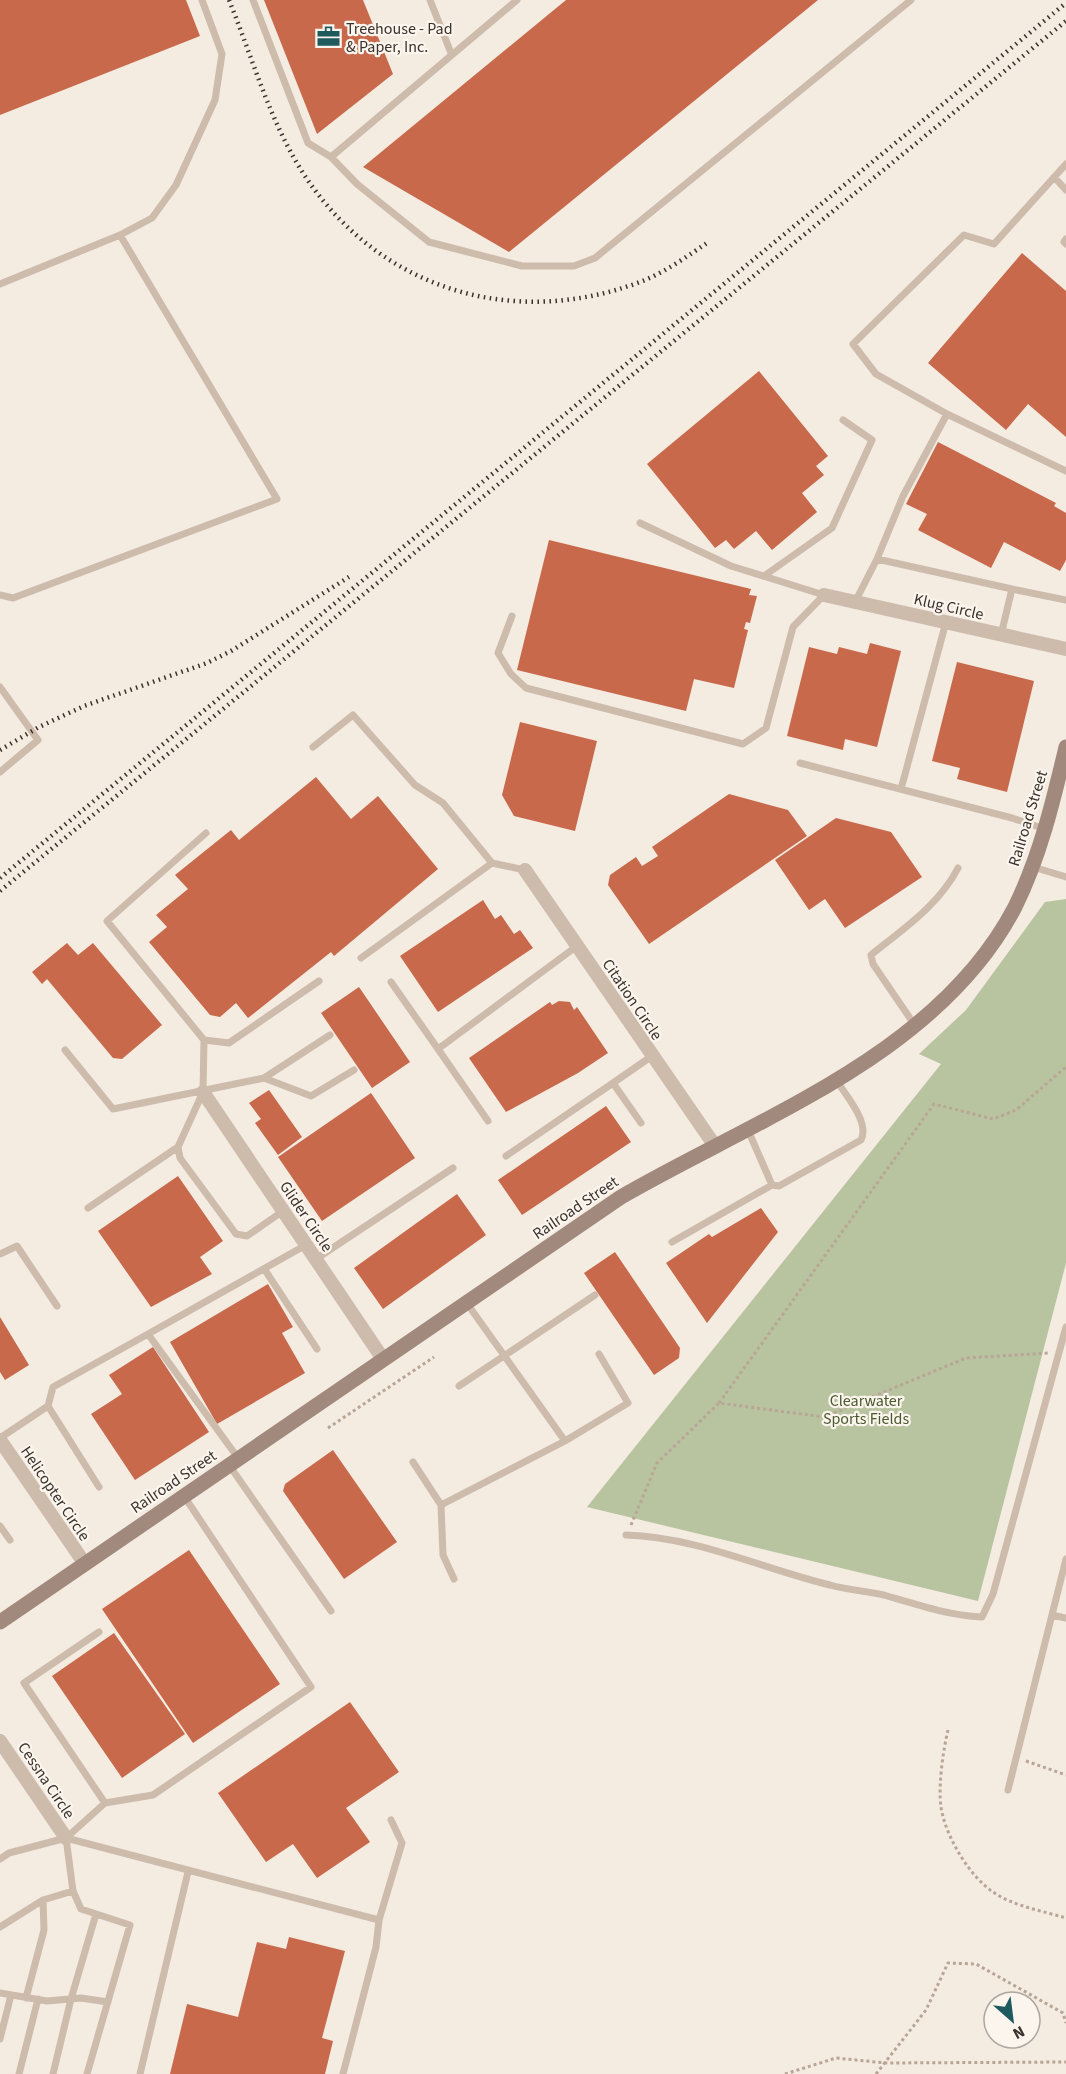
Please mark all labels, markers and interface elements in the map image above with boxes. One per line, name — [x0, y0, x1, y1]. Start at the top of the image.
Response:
place label: Treehouse - Pad & Paper, Inc. — [346, 18, 453, 58]
office icon: Treehouse - Pad & Paper, Inc. — [315, 24, 341, 50]
street label: Klug Circle — [912, 588, 986, 626]
street label: Railroad Street — [1003, 767, 1053, 869]
street label: Citation Circle — [597, 955, 668, 1045]
street label: Railroad Street — [528, 1171, 623, 1245]
street label: Glider Circle — [274, 1177, 338, 1256]
park label: Clearwater Sports Fields — [823, 1390, 909, 1430]
street label: Helicopter Circle — [15, 1442, 95, 1545]
street label: Railroad Street — [126, 1445, 221, 1519]
street label: Cessna Circle — [12, 1738, 80, 1823]
north arrow — [982, 1990, 1042, 2050]
text: N — [1009, 2020, 1028, 2045]

